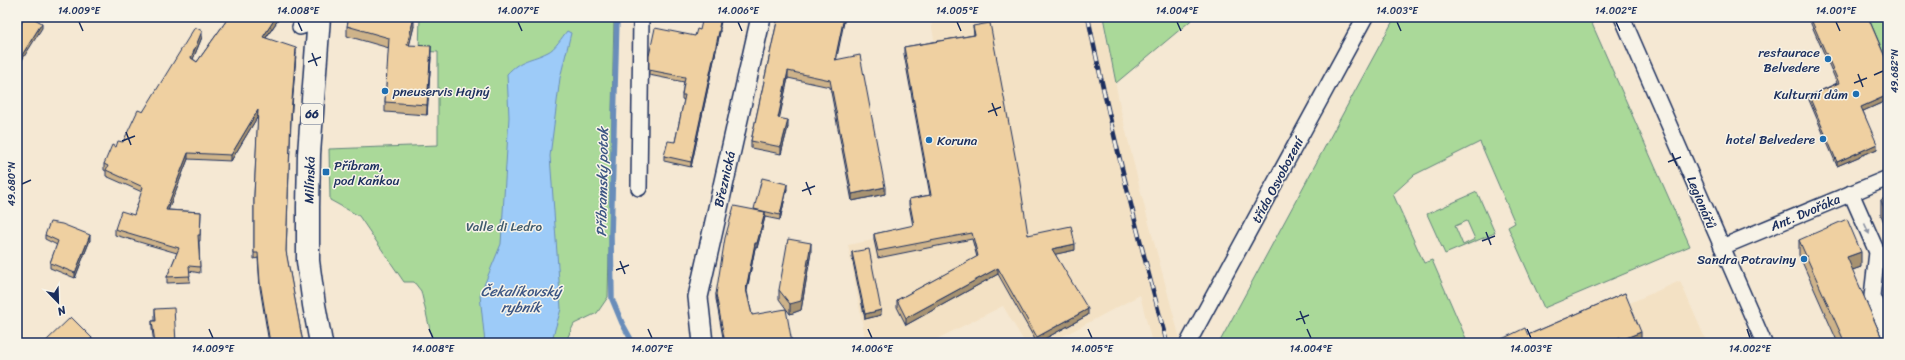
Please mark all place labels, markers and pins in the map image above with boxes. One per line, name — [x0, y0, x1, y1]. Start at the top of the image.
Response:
place label: restaurace Belvedere — [1758, 41, 1820, 79]
marker: restaurace Belvedere — [1823, 54, 1833, 64]
place label: pneuservis Hajný — [392, 80, 490, 103]
place label: Kulturní dům — [1774, 83, 1848, 106]
marker: pneuservis Hajný — [380, 86, 390, 96]
marker: Kulturní dům — [1851, 89, 1861, 99]
place label: hotel Belvedere — [1725, 128, 1815, 151]
place label: Koruna — [937, 129, 978, 152]
marker: hotel Belvedere — [1818, 134, 1828, 144]
marker: Koruna — [924, 135, 934, 145]
place label: Příbram, pod Kaňkou — [333, 154, 399, 192]
marker: Příbram, pod Kaňkou — [321, 167, 331, 177]
place label: Sandra Potraviny — [1697, 248, 1796, 271]
marker: Sandra Potraviny — [1799, 254, 1809, 264]

